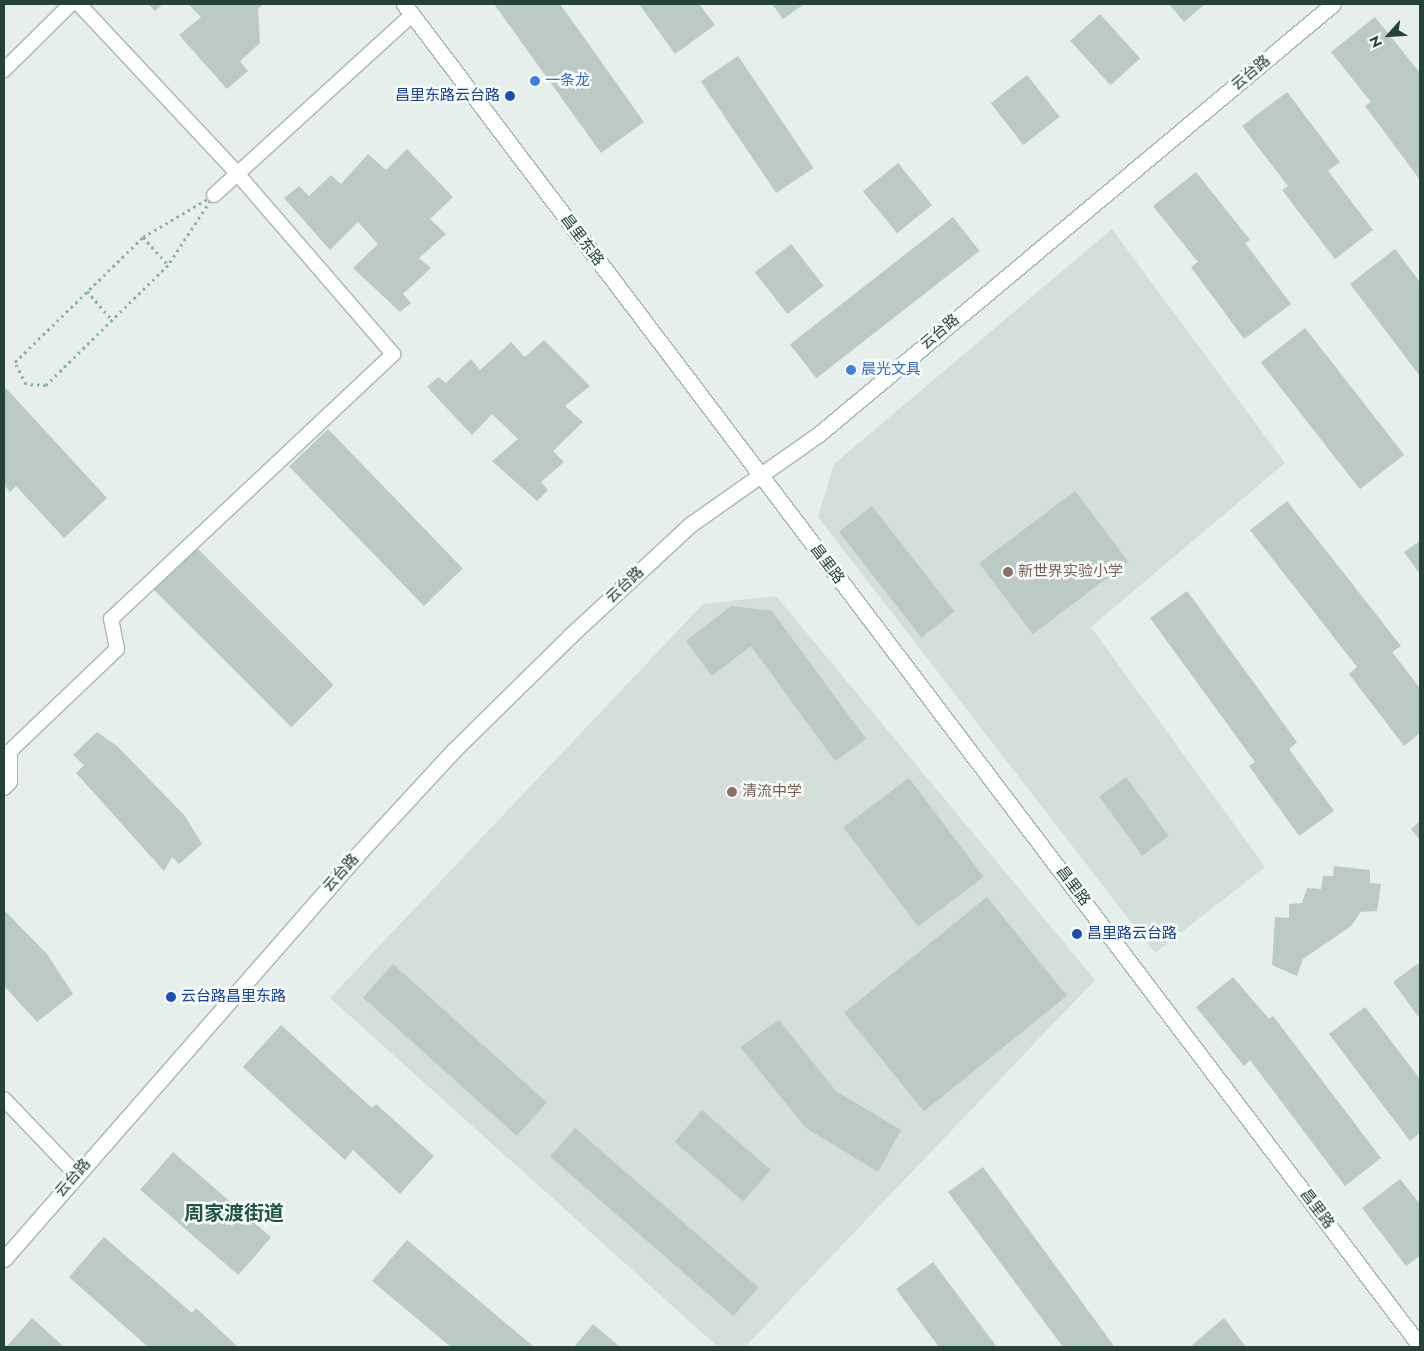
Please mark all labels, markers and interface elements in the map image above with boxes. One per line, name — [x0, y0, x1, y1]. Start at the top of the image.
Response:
north arrow — [1364, 10, 1414, 60]
text: N — [1364, 32, 1387, 51]
street label: 云台路 — [1228, 52, 1274, 94]
place label: 一条龙 — [545, 72, 590, 90]
marker: 一条龙 — [529, 75, 541, 87]
place label: 昌里东路云台路 — [395, 87, 500, 105]
marker: 昌里东路云台路 — [504, 90, 516, 102]
street label: 昌里东路 — [557, 211, 607, 269]
street label: 云台路 — [917, 311, 963, 353]
place label: 晨光文具 — [861, 361, 921, 379]
marker: 晨光文具 — [845, 364, 857, 376]
street label: 昌里路 — [806, 541, 848, 587]
street label: 云台路 — [602, 563, 648, 607]
place label: 新世界实验小学 — [1018, 563, 1123, 581]
marker: 新世界实验小学 — [1002, 566, 1014, 578]
place label: 清流中学 — [742, 783, 802, 801]
marker: 清流中学 — [726, 786, 738, 798]
street label: 云台路 — [319, 850, 363, 896]
street label: 昌里路 — [1052, 863, 1094, 909]
place label: 昌里路云台路 — [1087, 925, 1177, 943]
marker: 昌里路云台路 — [1071, 928, 1083, 940]
place label: 云台路昌里东路 — [181, 988, 286, 1006]
marker: 云台路昌里东路 — [165, 991, 177, 1003]
street label: 云台路 — [51, 1155, 95, 1201]
street label: 昌里路 — [1296, 1186, 1338, 1232]
district label: 周家渡街道 — [184, 1201, 284, 1225]

